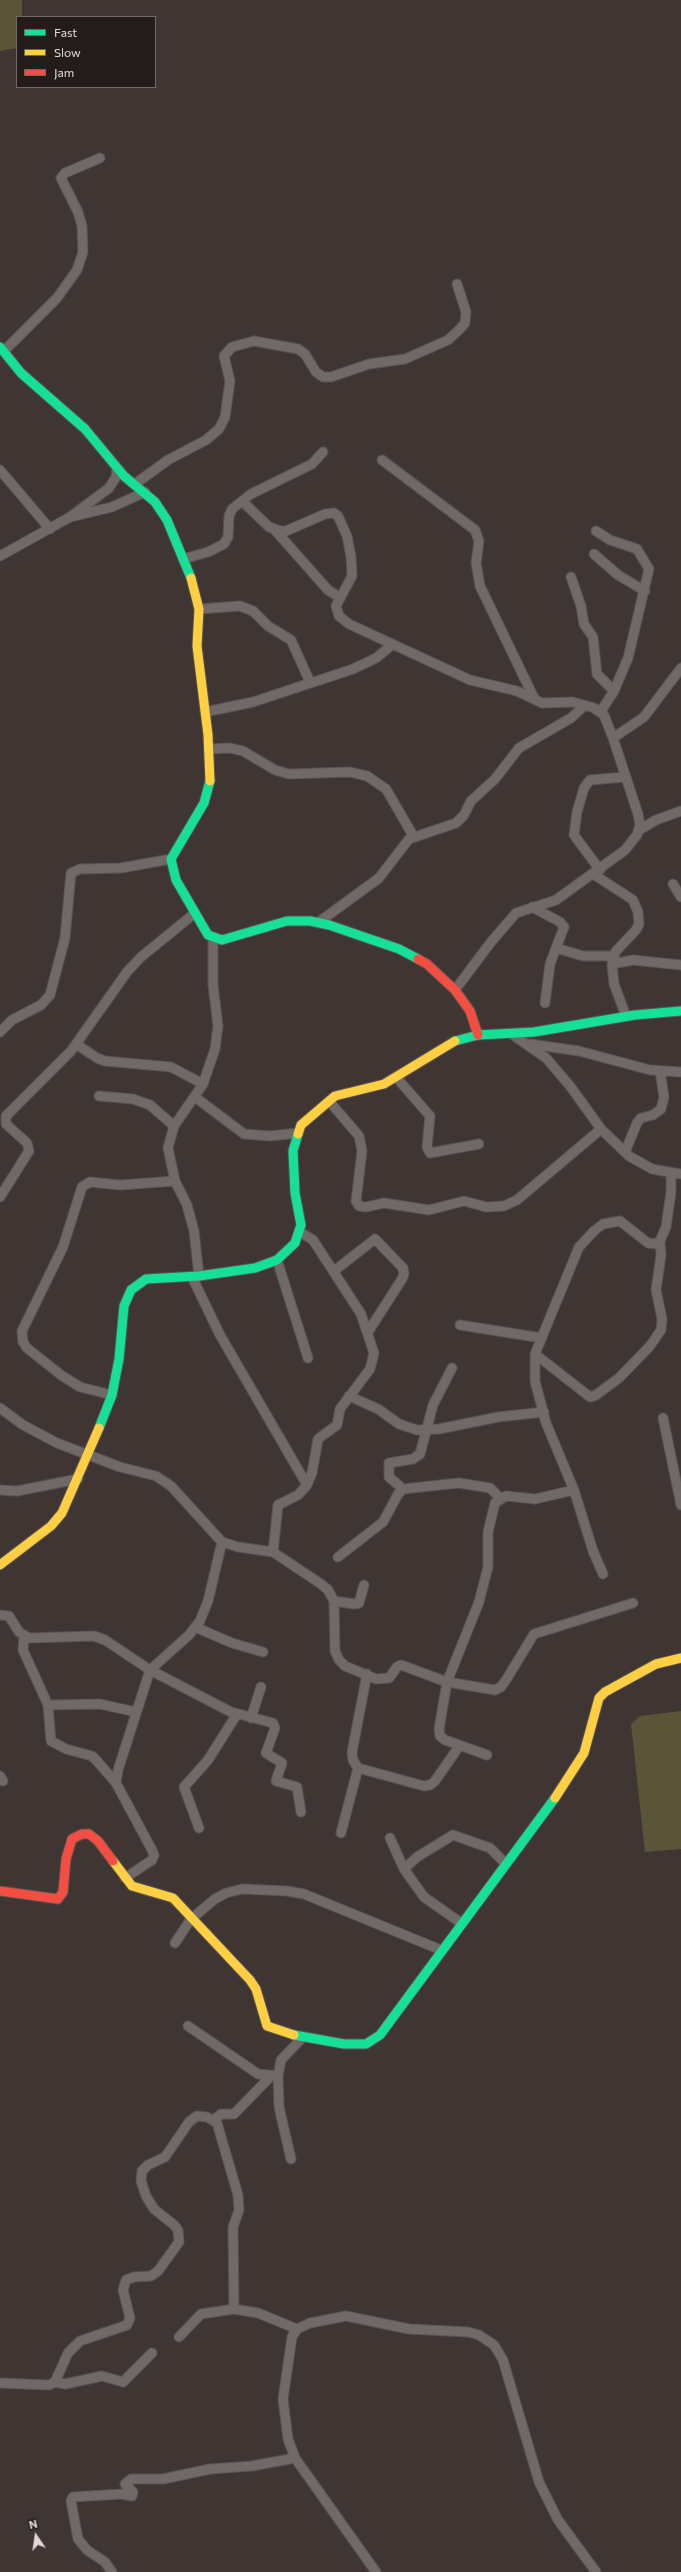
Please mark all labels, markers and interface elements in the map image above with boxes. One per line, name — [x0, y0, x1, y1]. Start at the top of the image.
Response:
legend — [16, 16, 156, 88]
text: Fast — [54, 25, 77, 39]
text: Slow — [54, 45, 81, 59]
text: Jam — [54, 65, 74, 79]
north arrow — [16, 2516, 56, 2556]
text: N — [28, 2517, 39, 2531]

